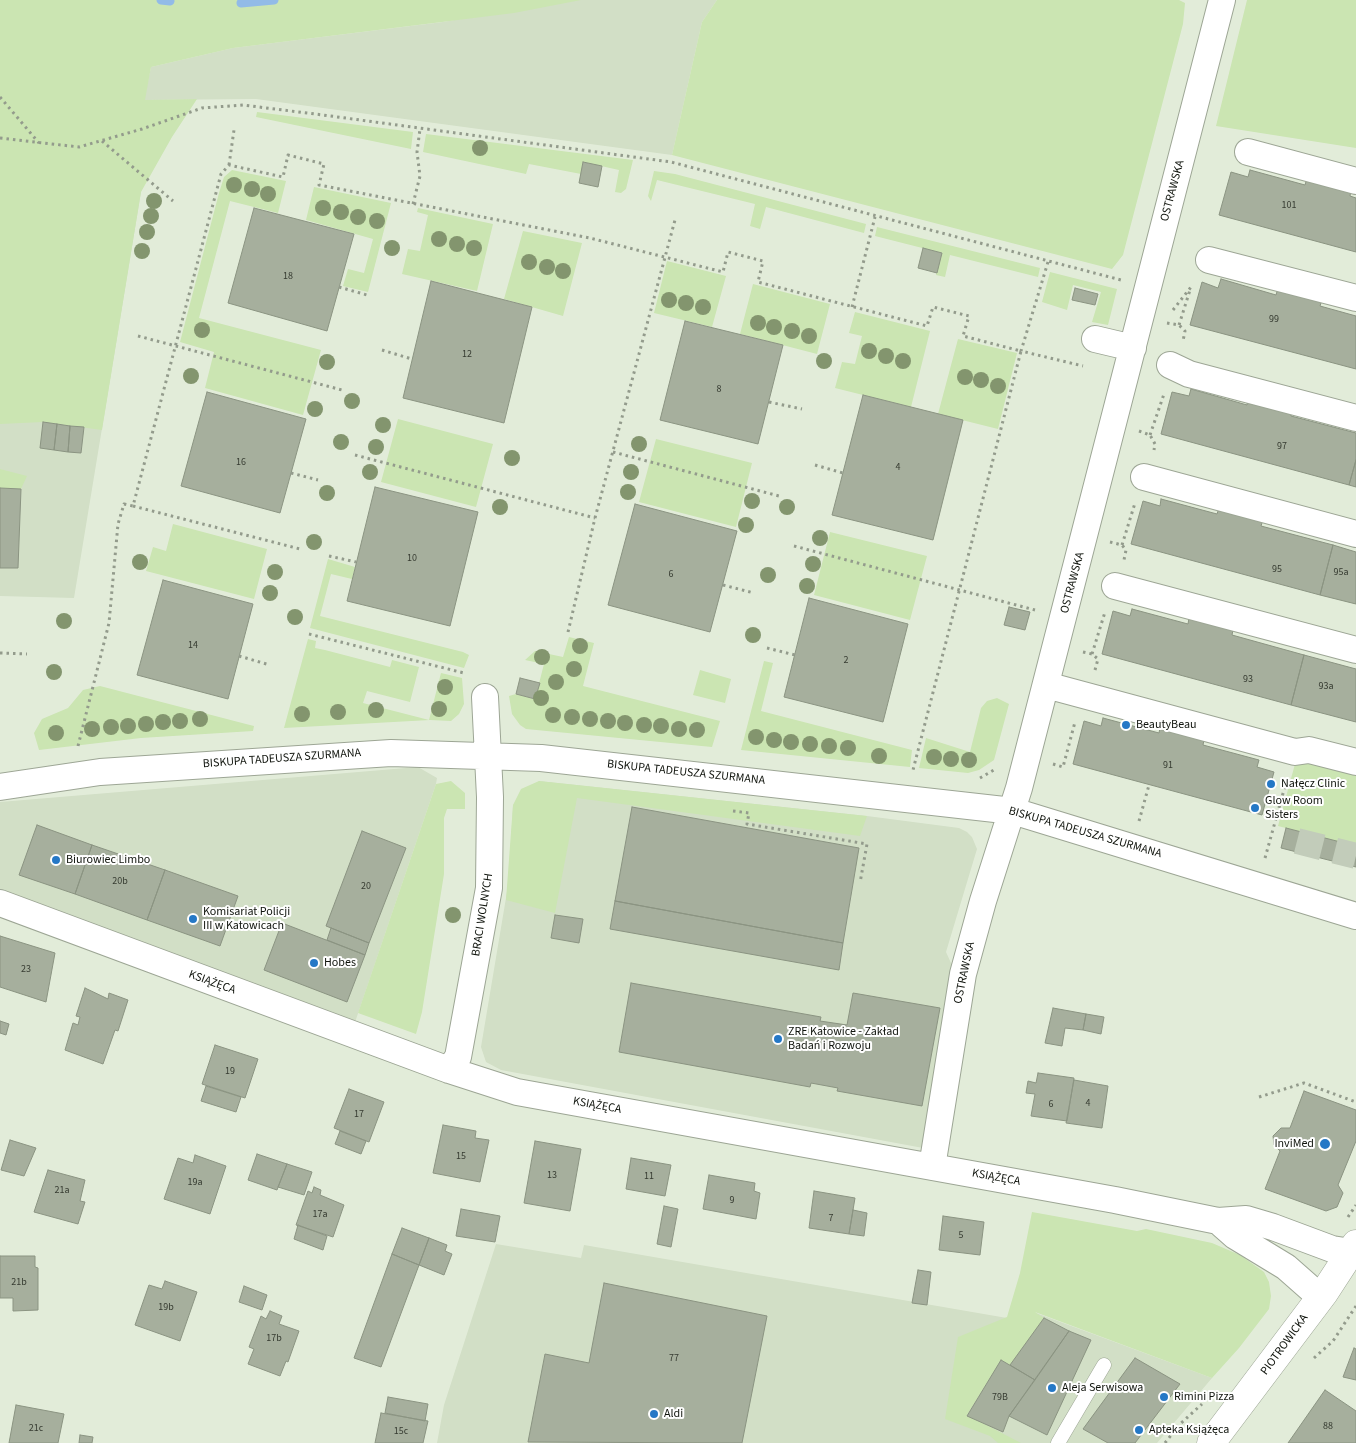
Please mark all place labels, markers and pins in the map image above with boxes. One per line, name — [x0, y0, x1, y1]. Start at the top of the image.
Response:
place label: BeautyBeau — [1136, 718, 1196, 732]
marker: BeautyBeau — [1120, 719, 1132, 731]
place label: Nałęcz Clinic — [1281, 777, 1345, 791]
marker: Nałęcz Clinic — [1265, 778, 1277, 790]
place label: Glow Room Sisters — [1265, 794, 1323, 822]
marker: Glow Room Sisters — [1249, 802, 1261, 814]
place label: Biurowiec Limbo — [66, 853, 150, 867]
marker: Biurowiec Limbo — [50, 854, 62, 866]
place label: Komisariat Policji III w Katowicach — [203, 905, 290, 933]
marker: Komisariat Policji III w Katowicach — [187, 913, 199, 925]
place label: Hobes — [324, 956, 356, 970]
marker: Hobes — [308, 957, 320, 969]
place label: ZRE Katowice - Zakład Badań i Rozwoju — [788, 1025, 899, 1053]
marker: ZRE Katowice - Zakład Badań i Rozwoju — [772, 1033, 784, 1045]
place label: InviMed — [1274, 1137, 1314, 1151]
marker: InviMed — [1318, 1137, 1332, 1151]
place label: Aleja Serwisowa — [1062, 1381, 1143, 1395]
marker: Aleja Serwisowa — [1046, 1382, 1058, 1394]
place label: Rimini Pizza — [1174, 1390, 1234, 1404]
marker: Rimini Pizza — [1158, 1391, 1170, 1403]
place label: Aldi — [664, 1407, 683, 1421]
marker: Aldi — [648, 1408, 660, 1420]
place label: Apteka Książęca — [1149, 1423, 1229, 1437]
marker: Apteka Książęca — [1133, 1424, 1145, 1436]

